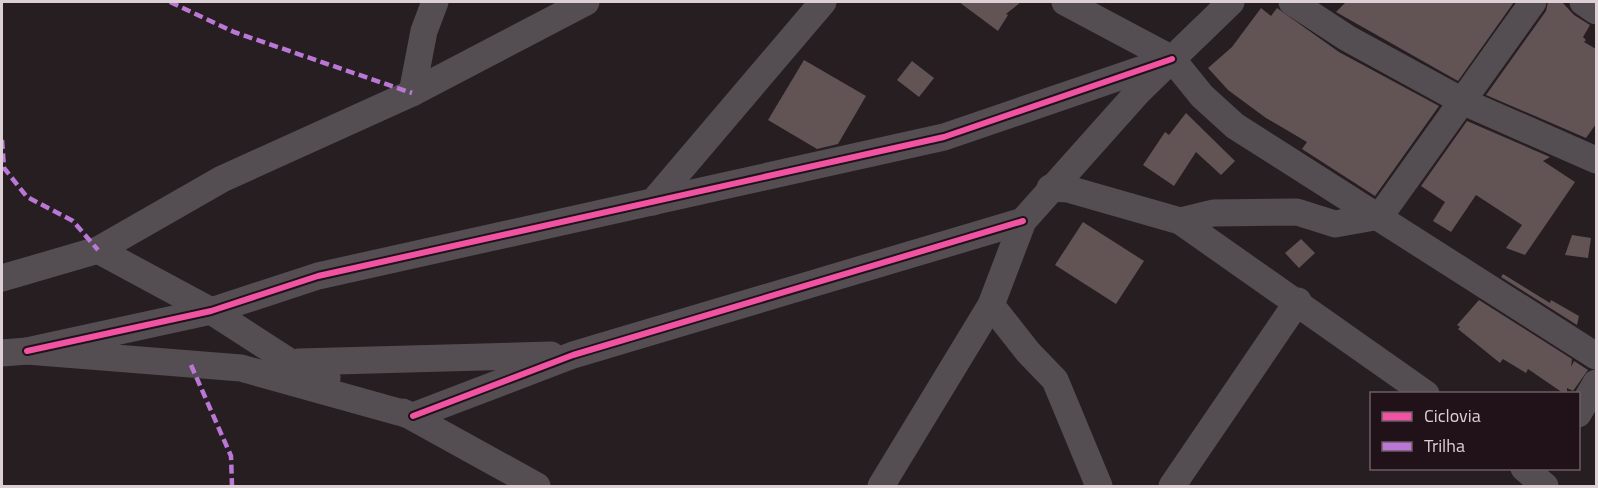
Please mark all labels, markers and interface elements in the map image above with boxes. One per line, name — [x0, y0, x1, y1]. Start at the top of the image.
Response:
legend — [1370, 392, 1580, 470]
text: Ciclovia — [1424, 402, 1481, 429]
text: Trilha — [1424, 432, 1465, 459]

